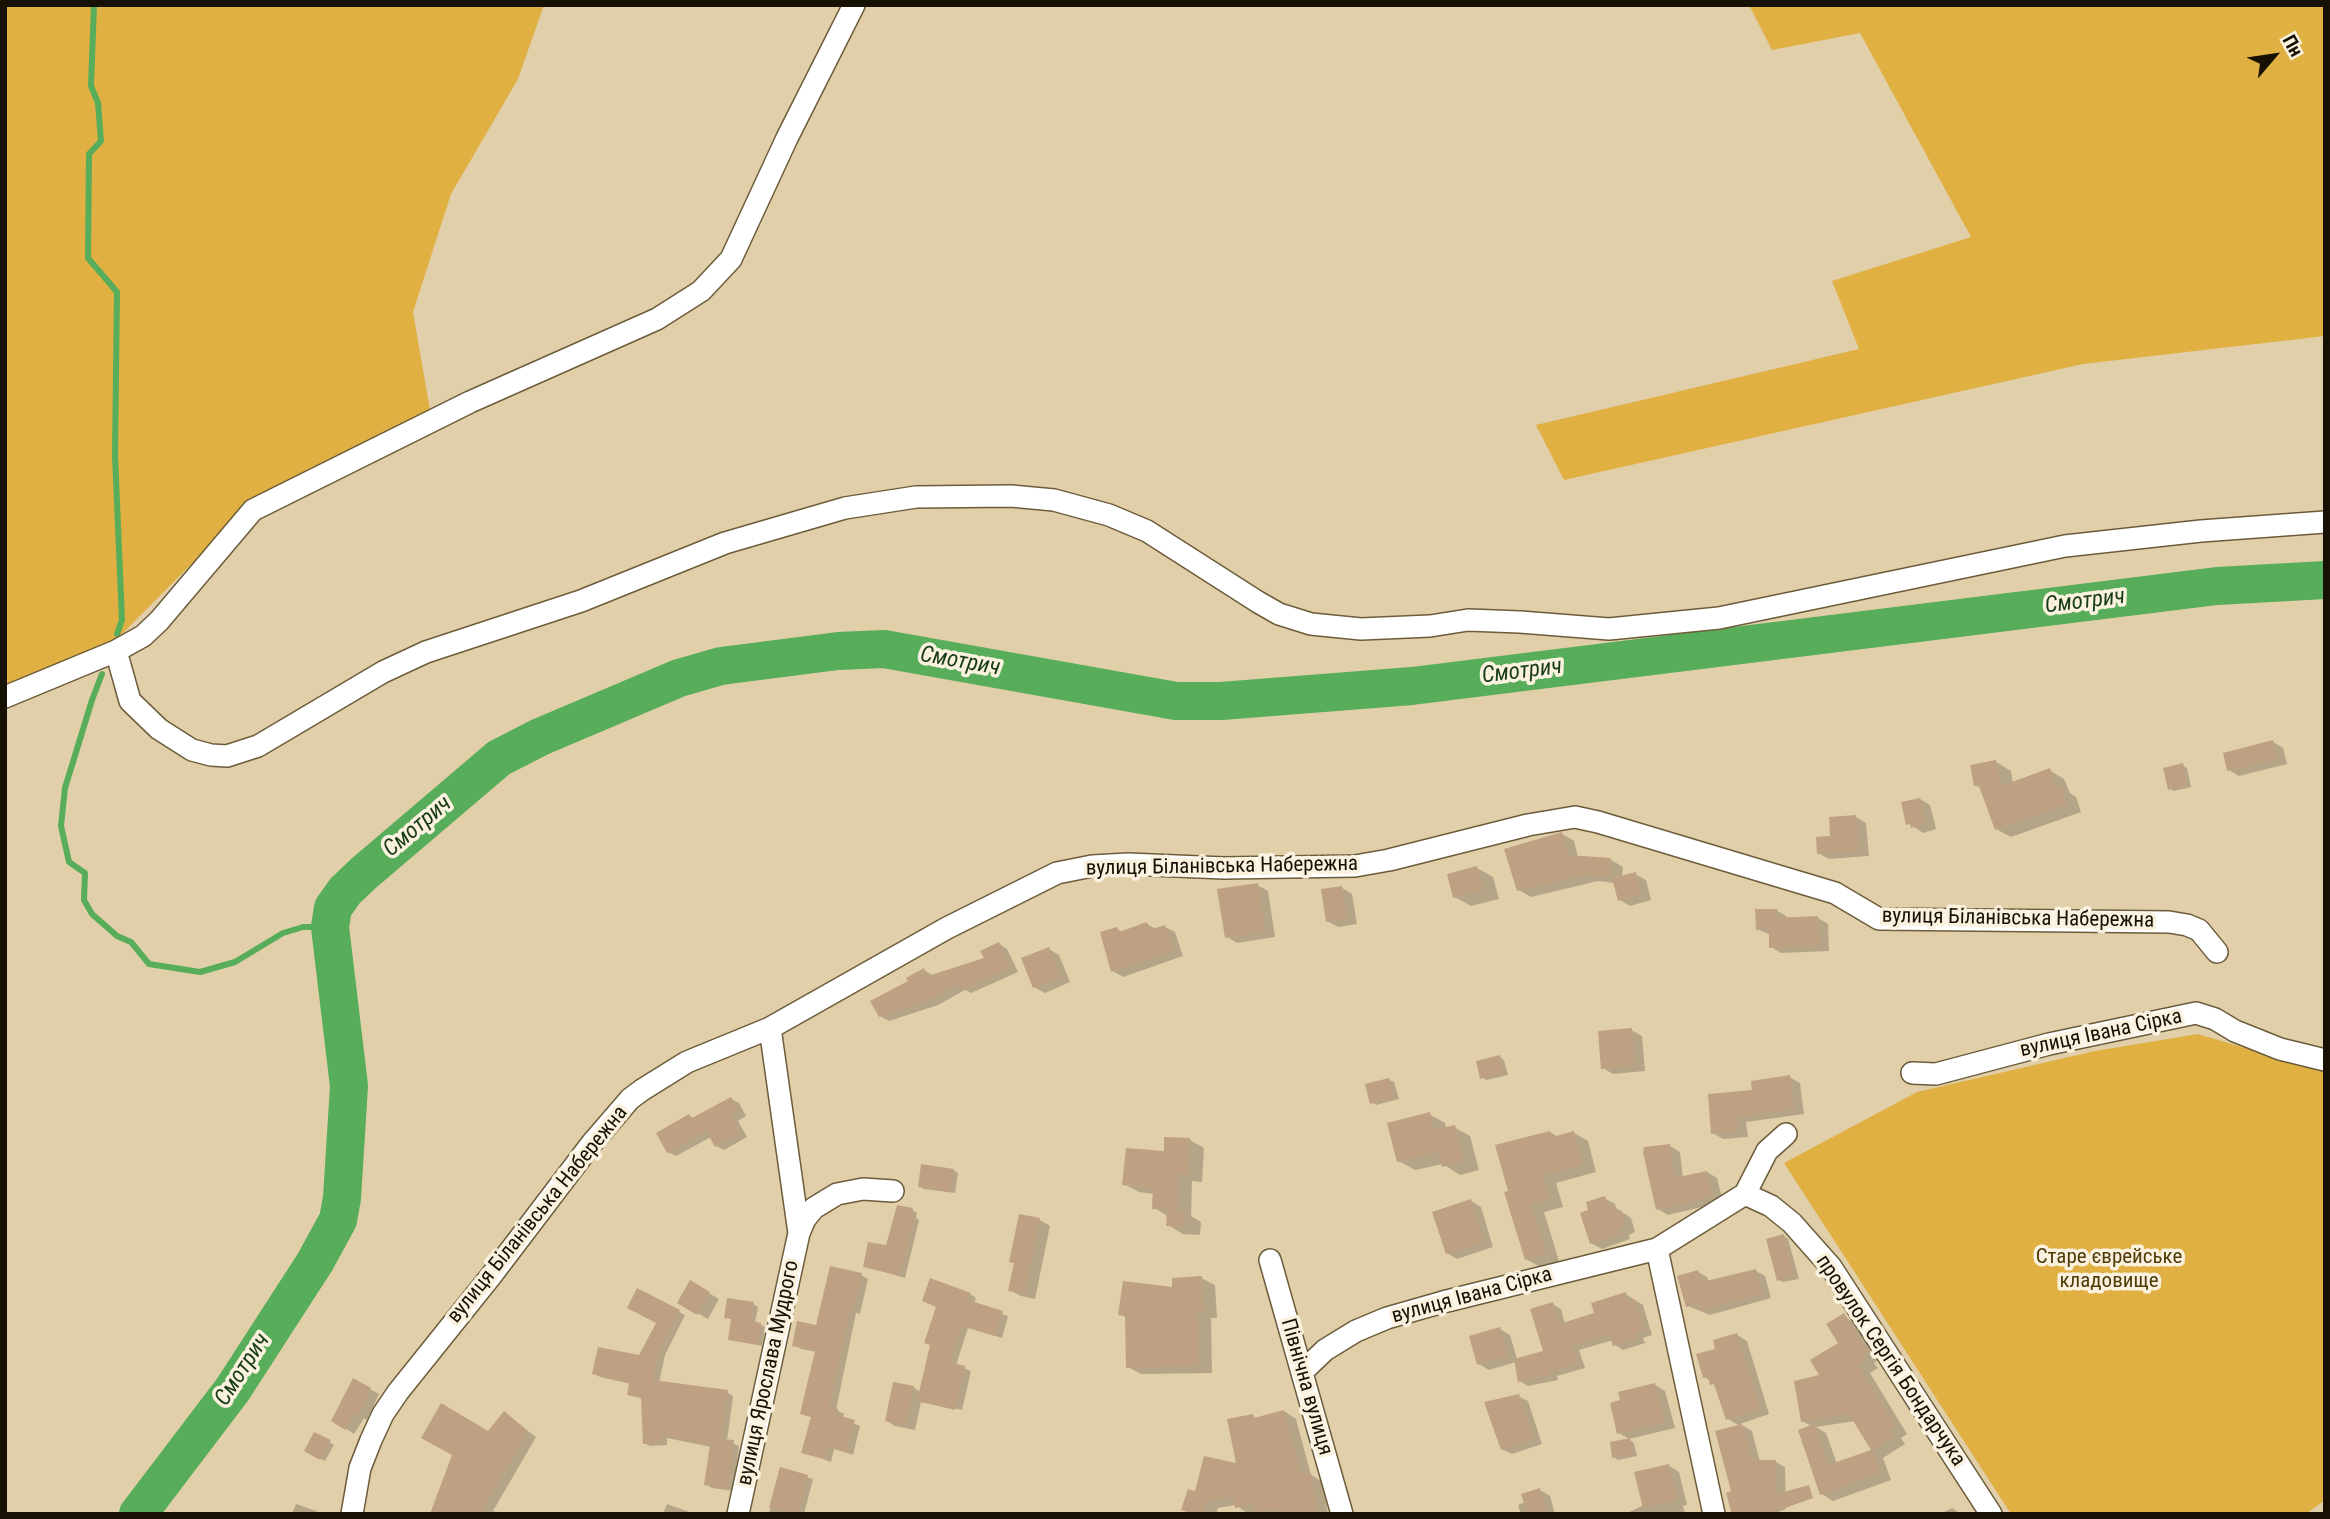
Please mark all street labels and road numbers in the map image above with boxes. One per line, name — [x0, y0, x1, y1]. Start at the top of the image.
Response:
street label: вулиця Біланівська Набережна — [1086, 852, 1358, 882]
street label: вулиця Біланівська Набережна — [1882, 904, 2154, 934]
street label: вулиця Івана Сірка — [2018, 1005, 2184, 1063]
street label: вулиця Біланівська Набережна — [443, 1101, 633, 1329]
street label: провулок Сергія Бондарчука — [1810, 1250, 1970, 1472]
street label: вулиця Ярослава Мудрого — [733, 1258, 805, 1488]
street label: вулиця Івана Сірка — [1389, 1262, 1555, 1330]
street label: Північна вулиця — [1274, 1316, 1338, 1458]

